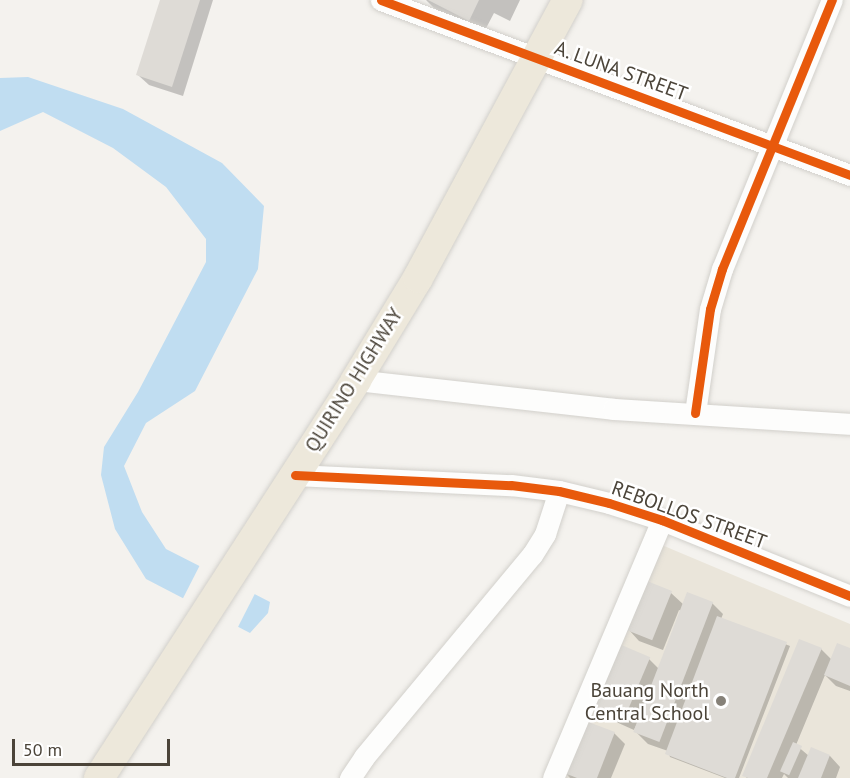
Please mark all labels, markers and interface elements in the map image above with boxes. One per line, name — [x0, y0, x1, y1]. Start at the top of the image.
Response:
street label: A. LUNA STREET — [550, 35, 692, 107]
street label: QUIRINO HIGHWAY — [300, 304, 408, 456]
street label: REBOLLOS STREET — [608, 476, 770, 554]
place label: Bauang North Central School — [585, 678, 709, 725]
marker: Bauang North Central School — [714, 694, 728, 708]
scale bar — [15, 727, 172, 765]
text: 50 m — [23, 738, 62, 761]

